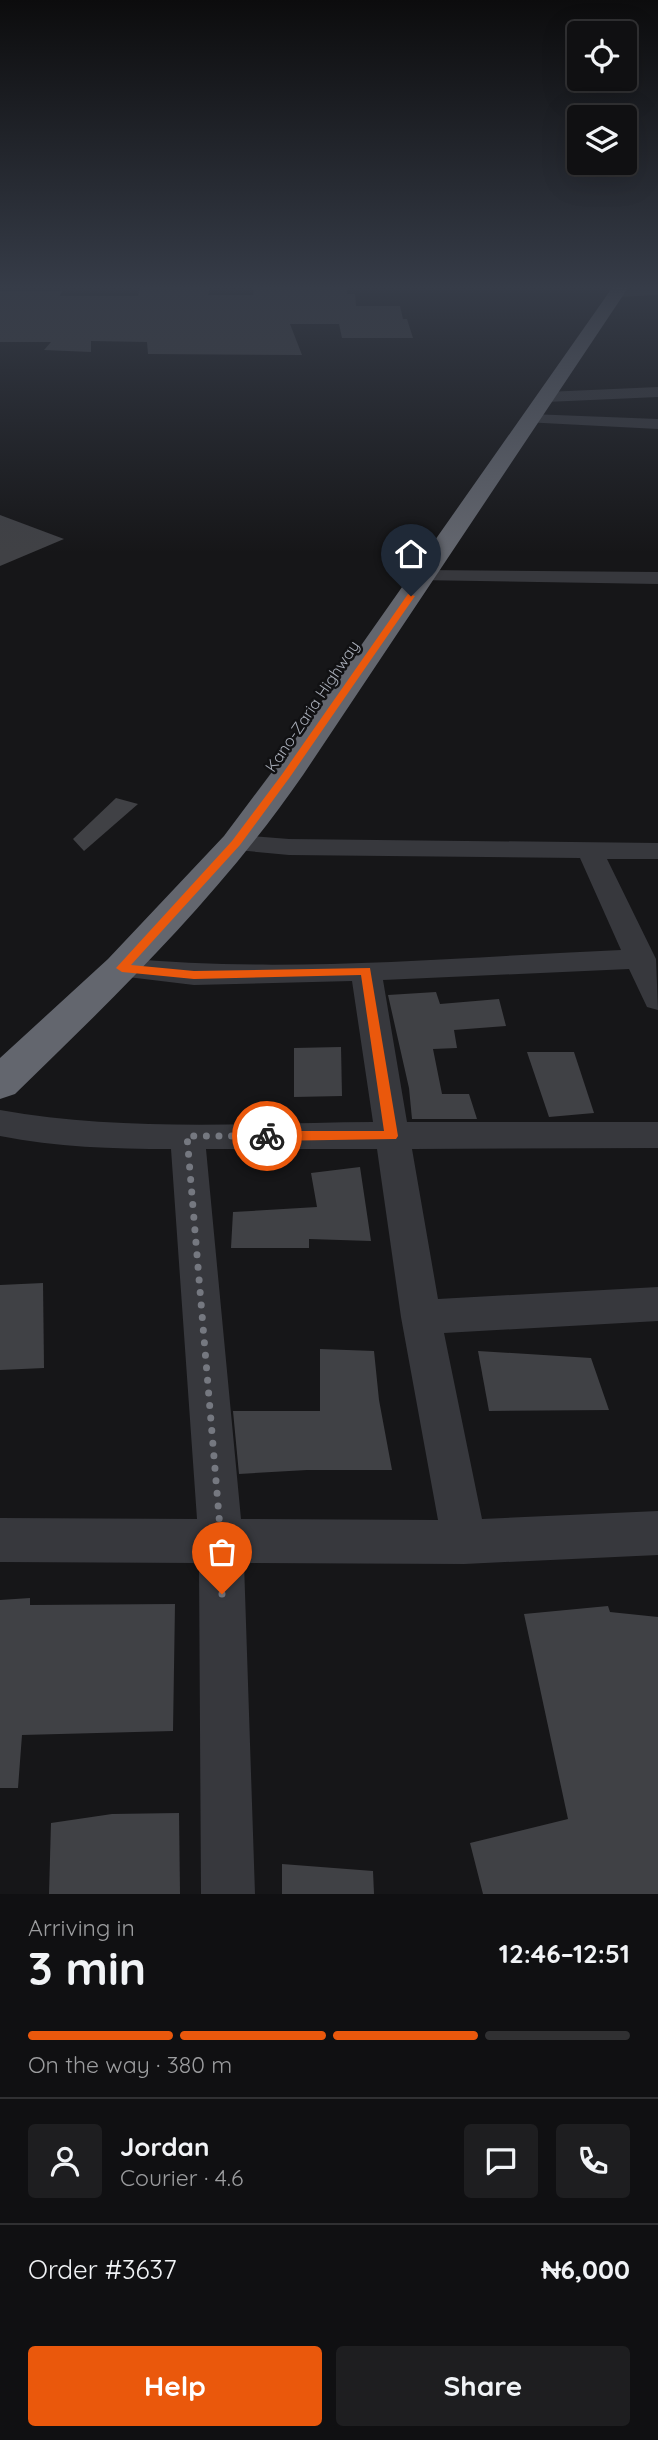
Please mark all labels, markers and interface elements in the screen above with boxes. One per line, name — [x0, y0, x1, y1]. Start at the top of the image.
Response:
map controls — [567, 21, 637, 175]
button: locate — [567, 21, 637, 91]
button: layers — [567, 105, 637, 175]
pin — [381, 524, 441, 596]
icon: home — [392, 535, 430, 573]
street label: Kano-Zaria Highway — [261, 636, 363, 776]
courier — [232, 1101, 302, 1171]
icon: bike — [248, 1117, 286, 1155]
pin — [192, 1522, 252, 1594]
icon: bag — [203, 1533, 241, 1571]
text: Arriving in — [28, 1913, 135, 1942]
text: 12:46–12:51 — [499, 1937, 630, 1970]
text: 3 min — [28, 1939, 146, 1997]
text: On the way · 380 m — [28, 2050, 232, 2079]
button: person — [28, 2124, 102, 2198]
button: chat — [464, 2124, 538, 2198]
button: phone — [556, 2124, 630, 2198]
text: Jordan — [120, 2130, 209, 2163]
text: Courier · 4.6 — [120, 2163, 243, 2192]
text: Order #3637 — [28, 2253, 177, 2286]
text: ₦6,000 — [541, 2253, 630, 2286]
button: Help — [28, 2346, 322, 2426]
button: Share — [336, 2346, 630, 2426]

